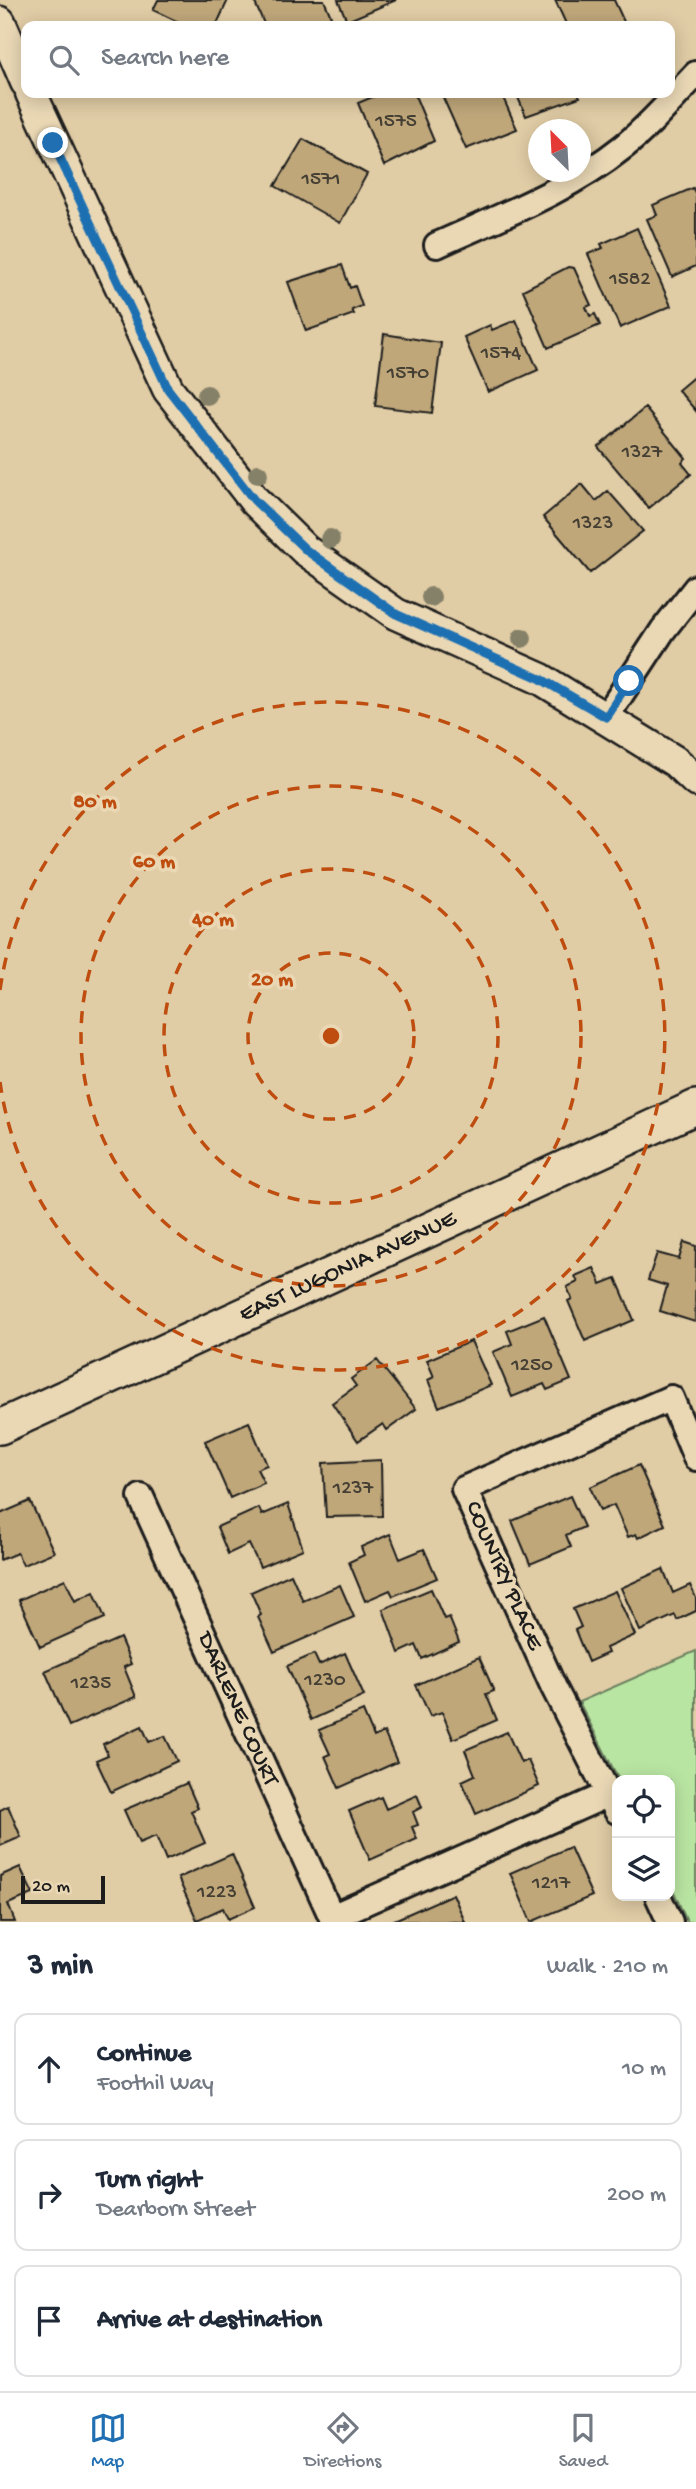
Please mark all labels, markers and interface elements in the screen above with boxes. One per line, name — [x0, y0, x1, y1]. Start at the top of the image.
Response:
search box — [21, 21, 675, 98]
icon: search — [45, 41, 83, 79]
text: Search here — [101, 44, 229, 75]
house number: 1575 — [374, 110, 417, 135]
north arrow — [528, 119, 591, 182]
route end — [37, 127, 68, 158]
house number: 1571 — [301, 168, 340, 193]
house number: 1582 — [608, 268, 651, 293]
house number: 1574 — [480, 342, 521, 367]
house number: 1570 — [386, 362, 429, 387]
house number: 1327 — [621, 441, 663, 466]
house number: 1323 — [572, 512, 613, 537]
route start — [613, 665, 644, 696]
text: 80 m — [73, 791, 117, 816]
text: 60 m — [133, 851, 175, 876]
text: 40 m — [191, 909, 234, 934]
text: 20 m — [251, 969, 293, 994]
centre of rings — [319, 1024, 343, 1048]
street label: EAST LUGONIA AVENUE — [235, 1204, 462, 1329]
house number: 1250 — [510, 1354, 553, 1379]
house number: 1237 — [332, 1477, 374, 1502]
street label: COUNTRY PLACE — [457, 1497, 549, 1656]
street label: DARLENE COURT — [189, 1626, 286, 1792]
house number: 1230 — [303, 1669, 346, 1694]
house number: 1235 — [70, 1672, 111, 1697]
map controls — [612, 1775, 675, 1901]
button: locate — [612, 1775, 675, 1838]
button: layers — [612, 1838, 675, 1901]
house number: 1217 — [531, 1872, 571, 1897]
scale bar — [21, 1873, 105, 1905]
text: 20 m — [32, 1876, 70, 1899]
house number: 1223 — [196, 1881, 237, 1906]
text: 3 min — [28, 1950, 93, 1985]
text: Walk · 210 m — [547, 1954, 668, 1981]
text: Continue — [97, 2040, 191, 2071]
icon: ahead — [30, 2050, 68, 2088]
text: 10 m — [622, 2056, 666, 2083]
text: Foothil Way — [97, 2071, 214, 2098]
text: Turn right — [97, 2166, 201, 2197]
icon: right — [30, 2176, 68, 2214]
text: 200 m — [607, 2182, 666, 2209]
text: Dearborn Street — [97, 2197, 255, 2224]
icon: arrive — [30, 2302, 68, 2340]
text: Arrive at destination — [97, 2306, 322, 2337]
tab: Map — [89, 2409, 127, 2474]
tab: Directions — [304, 2409, 381, 2474]
tab: Saved — [559, 2409, 607, 2474]

